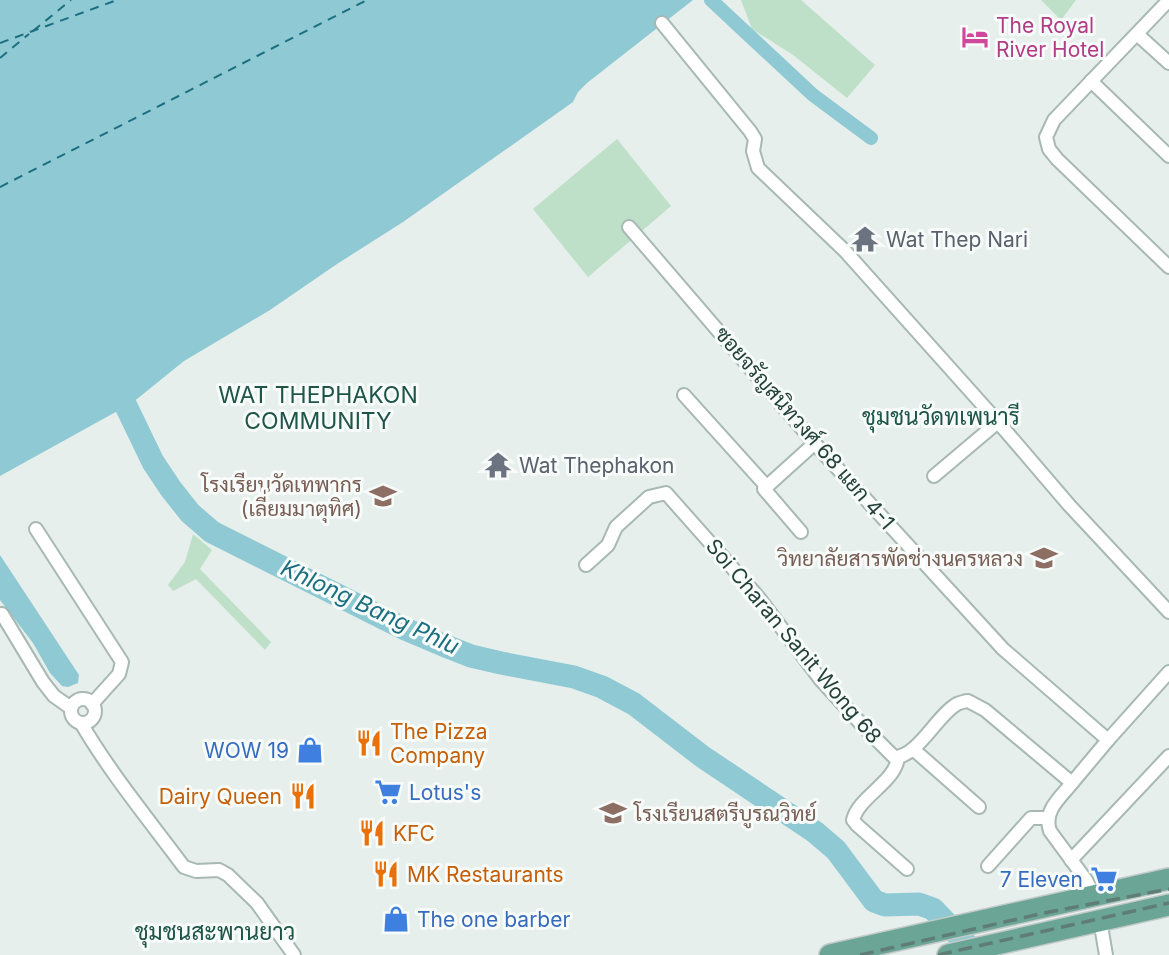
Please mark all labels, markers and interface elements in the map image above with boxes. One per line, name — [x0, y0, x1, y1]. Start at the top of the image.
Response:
place label: The Royal River Hotel — [996, 13, 1104, 62]
hotel icon: The Royal River Hotel — [960, 22, 990, 52]
temple icon: Wat Thep Nari — [850, 224, 880, 254]
place label: Wat Thep Nari — [886, 227, 1028, 252]
street label: ซอยจรัญสนิทวงศ์ 68 แยก 4-1 — [710, 321, 901, 535]
district label: WAT THEPHAKON COMMUNITY — [218, 381, 418, 435]
district label: ชุมชนวัดทเพนารี — [862, 402, 1020, 433]
temple icon: Wat Thephakon — [483, 450, 513, 480]
place label: Wat Thephakon — [519, 453, 675, 478]
place label: โรงเรียนวัดเทพากร (เลี่ยมมาตุทิศ) — [200, 472, 362, 523]
school or university icon: โรงเรียนวัดเทพากร (เลี่ยมมาตุทิศ) — [368, 481, 398, 511]
street label: Soi Charan Sanit Wong 68 — [701, 534, 887, 748]
school or university icon: วิทยาลัยสารพัดช่างนครหลวง — [1029, 543, 1059, 573]
place label: วิทยาลัยสารพัดช่างนครหลวง — [777, 546, 1023, 571]
water label: Khlong Bang Phlu — [276, 553, 464, 661]
place label: The Pizza Company — [390, 719, 488, 768]
restaurant icon: The Pizza Company — [354, 728, 384, 758]
shop icon: WOW 19 — [295, 735, 325, 765]
place label: WOW 19 — [204, 738, 289, 763]
supermarket icon: Lotus's — [373, 777, 403, 807]
place label: Lotus's — [409, 780, 481, 805]
restaurant icon: Dairy Queen — [288, 781, 318, 811]
place label: Dairy Queen — [159, 784, 282, 809]
school or university icon: โรงเรียนสตรีบูรณวิทย์ — [598, 798, 628, 828]
place label: โรงเรียนสตรีบูรณวิทย์ — [633, 800, 817, 829]
restaurant icon: KFC — [357, 818, 387, 848]
place label: KFC — [393, 821, 435, 846]
restaurant icon: MK Restaurants — [371, 859, 401, 889]
place label: MK Restaurants — [407, 862, 564, 887]
supermarket icon: 7 Eleven — [1089, 864, 1119, 894]
place label: 7 Eleven — [1000, 867, 1083, 892]
shop icon: The one barber — [381, 904, 411, 934]
place label: The one barber — [417, 907, 570, 932]
district label: ชุมชนสะพานยาว — [135, 918, 295, 948]

